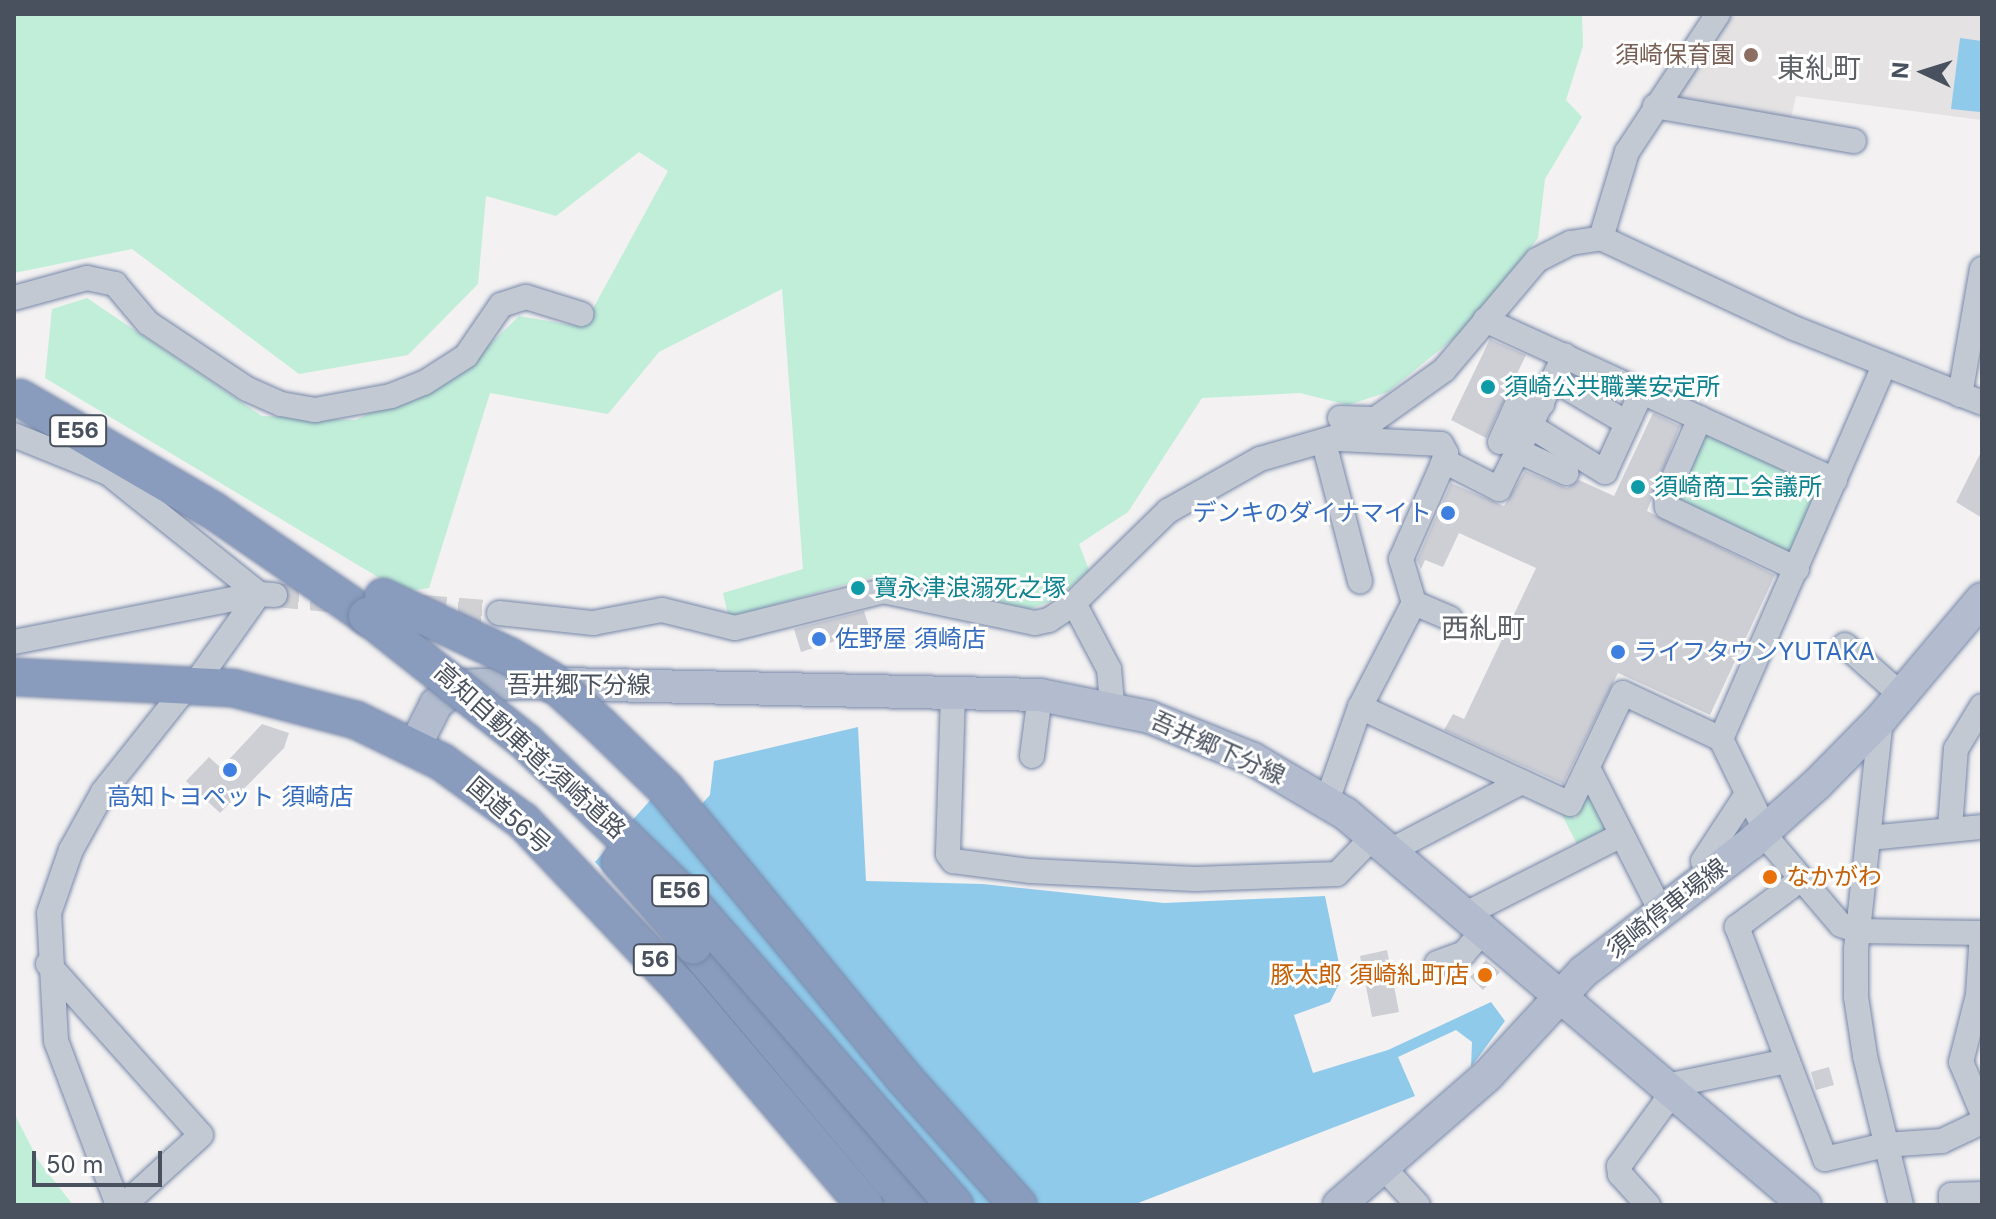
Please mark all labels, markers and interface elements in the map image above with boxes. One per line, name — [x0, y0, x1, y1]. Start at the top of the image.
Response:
north arrow — [1884, 32, 1964, 112]
place label: 須崎保育園 — [1615, 41, 1735, 69]
marker: 須崎保育園 — [1742, 46, 1760, 64]
district label: 東糺町 — [1777, 51, 1861, 85]
text: N — [1887, 61, 1914, 80]
place label: 須崎公共職業安定所 — [1504, 373, 1720, 401]
marker: 須崎公共職業安定所 — [1479, 378, 1497, 396]
road number: E56 — [48, 413, 108, 449]
place label: 須崎商工会議所 — [1654, 473, 1822, 501]
marker: 須崎商工会議所 — [1629, 478, 1647, 496]
place label: デンキのダイナマイト — [1192, 499, 1432, 527]
marker: デンキのダイナマイト — [1439, 504, 1457, 522]
place label: 寶永津浪溺死之塚 — [874, 574, 1066, 602]
marker: 寶永津浪溺死之塚 — [849, 579, 867, 597]
district label: 西糺町 — [1441, 611, 1525, 645]
place label: 佐野屋 須崎店 — [835, 625, 986, 653]
marker: 佐野屋 須崎店 — [810, 630, 828, 648]
place label: ライフタウンYUTAKA — [1634, 638, 1875, 666]
marker: ライフタウンYUTAKA — [1609, 643, 1627, 661]
street label: 高知自動車道;須崎道路 — [428, 658, 632, 844]
street label: 吾井郷下分線 — [507, 671, 651, 699]
street label: 吾井郷下分線 — [1146, 706, 1290, 790]
marker: 高知トヨペット 須崎店 — [221, 761, 239, 779]
street label: 国道56号 — [461, 771, 557, 859]
place label: 高知トヨペット 須崎店 — [107, 783, 353, 811]
street label: 須崎停車場線 — [1601, 852, 1733, 964]
place label: なかがわ — [1786, 863, 1882, 891]
marker: なかがわ — [1761, 868, 1779, 886]
road number: E56 — [650, 873, 710, 909]
road number: 56 — [631, 942, 679, 978]
place label: 豚太郎 須崎糺町店 — [1270, 961, 1469, 989]
marker: 豚太郎 須崎糺町店 — [1476, 966, 1494, 984]
scale bar — [36, 1135, 166, 1185]
text: 50 m — [46, 1150, 104, 1179]

